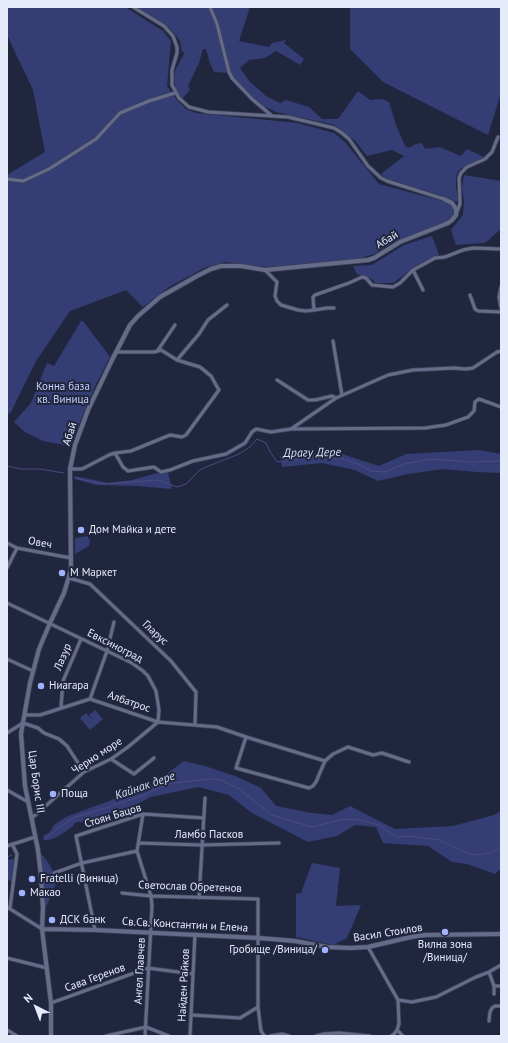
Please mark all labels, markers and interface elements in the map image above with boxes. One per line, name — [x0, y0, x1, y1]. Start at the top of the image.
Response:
street label: Абай — [373, 228, 401, 252]
park label: Конна база кв. Виница — [36, 380, 90, 406]
street label: Абай — [60, 421, 80, 447]
water label: Драгу Дере — [283, 445, 341, 461]
place label: Дом Майка и дете — [89, 523, 176, 537]
marker: Дом Майка и дете — [76, 525, 86, 535]
street label: Овеч — [27, 534, 53, 552]
place label: М Маркет — [70, 566, 117, 580]
marker: М Маркет — [57, 568, 67, 578]
street label: Гларус — [139, 618, 171, 648]
street label: Евксиноград — [85, 626, 145, 666]
street label: Лазур — [51, 641, 75, 673]
place label: Ниагара — [49, 679, 89, 693]
marker: Ниагара — [36, 681, 46, 691]
street label: Албатрос — [106, 689, 152, 715]
street label: Черно море — [69, 735, 125, 777]
street label: Цар Борис III — [25, 750, 47, 814]
water label: Кайнак дере — [113, 769, 177, 803]
place label: Поща — [61, 787, 88, 801]
marker: Поща — [48, 789, 58, 799]
street label: Стоян Бацов — [83, 801, 143, 831]
street label: Ламбо Пасков — [175, 828, 243, 842]
place label: Fratelli (Виница) — [40, 872, 118, 886]
marker: Fratelli (Виница) — [27, 874, 37, 884]
street label: Светослав Обретенов — [138, 879, 242, 895]
place label: Макао — [30, 886, 61, 900]
marker: Макао — [17, 888, 27, 898]
place label: ДСК банк — [60, 913, 106, 927]
marker: ДСК банк — [47, 915, 57, 925]
street label: Св.Св. Константин и Елена — [122, 915, 248, 935]
street label: Васил Стоилов — [352, 921, 424, 945]
marker: Вилна зона /Виница/ — [440, 927, 450, 937]
street label: Ангел Главчев — [132, 937, 148, 1005]
place label: Вилна зона /Виница/ — [418, 938, 472, 964]
place label: Гробище /Виница/ — [229, 943, 317, 957]
marker: Гробище /Виница/ — [320, 945, 330, 955]
street label: Найден Райков — [175, 948, 193, 1022]
street label: Сава Геренов — [63, 961, 127, 995]
north arrow — [16, 987, 56, 1027]
text: N — [21, 990, 35, 1006]

